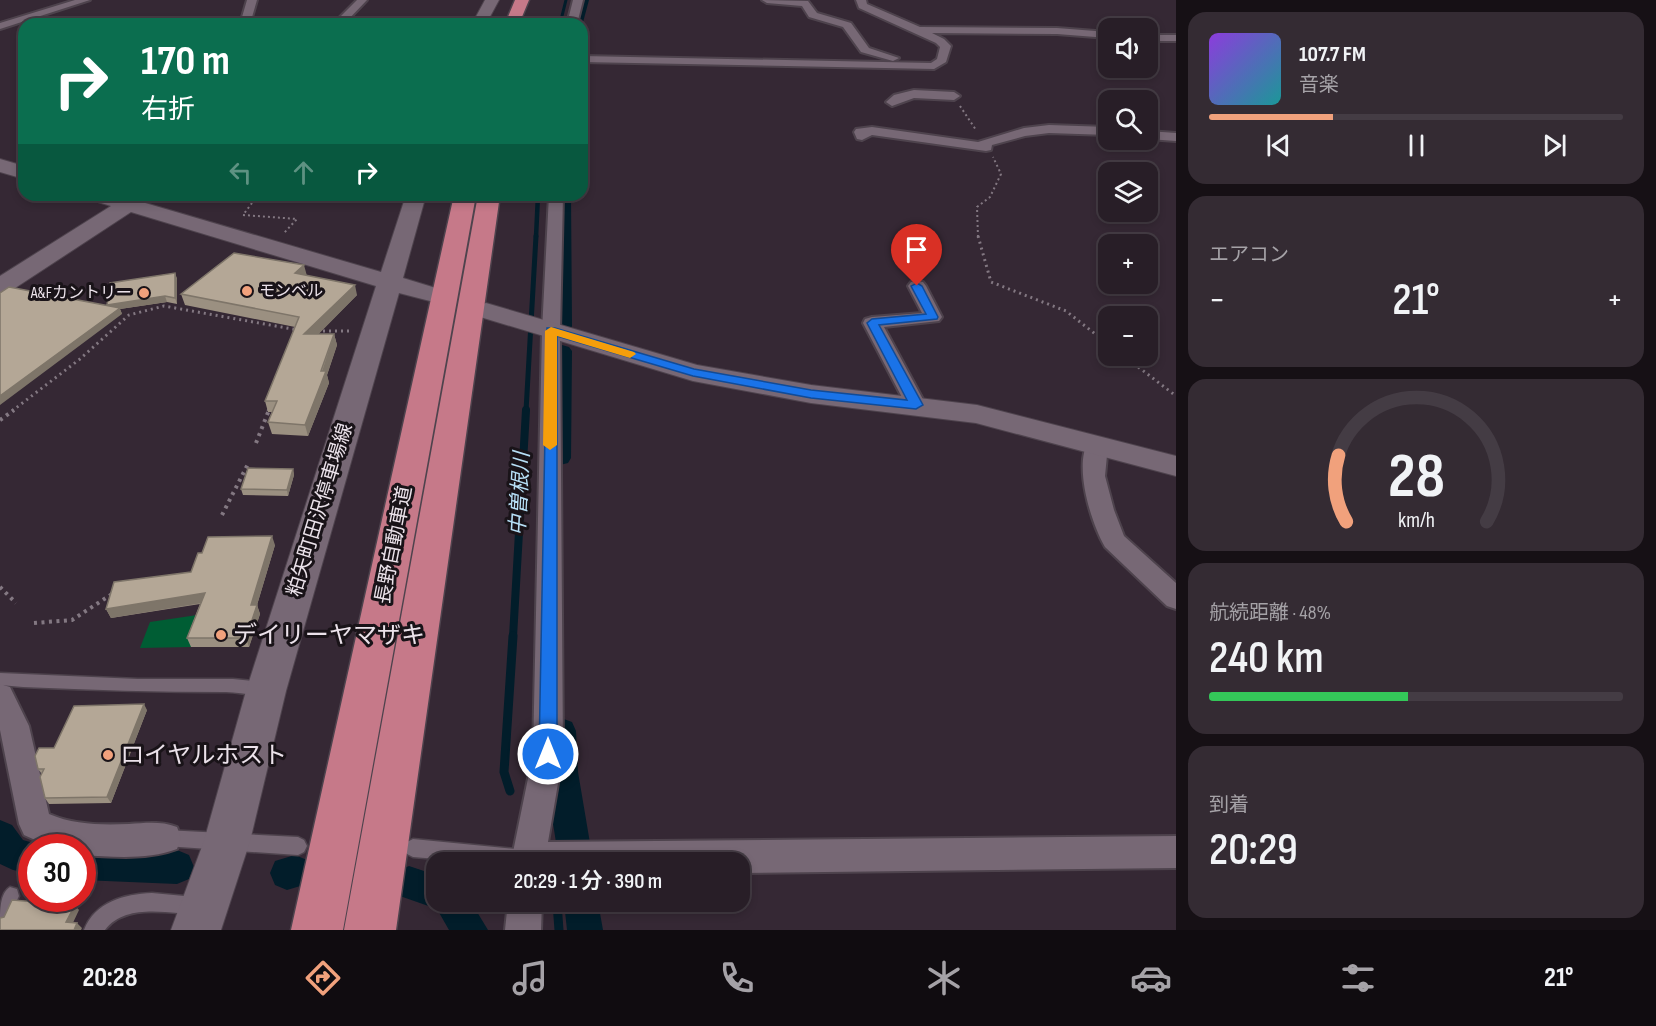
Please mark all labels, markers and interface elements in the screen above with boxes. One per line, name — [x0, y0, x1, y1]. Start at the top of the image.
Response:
map controls — [1098, 18, 1158, 366]
button: sound — [1098, 18, 1158, 78]
text: 170 m — [141, 36, 230, 87]
text: 107.7 FM — [1299, 41, 1366, 68]
icon: right — [42, 42, 120, 120]
text: 音楽 — [1299, 73, 1339, 97]
button: search — [1098, 90, 1158, 150]
text: 右折 — [141, 94, 195, 126]
icon: previous — [1262, 129, 1295, 162]
icon: pause — [1400, 129, 1433, 162]
icon: next — [1538, 129, 1571, 162]
icon: left — [224, 156, 257, 189]
icon: ahead — [287, 156, 320, 189]
icon: right — [350, 156, 383, 189]
button: layers — [1098, 162, 1158, 222]
pin — [891, 224, 942, 286]
icon: arrive — [900, 233, 933, 266]
button: + — [1098, 234, 1158, 294]
text: エアコン — [1209, 243, 1289, 267]
text: 21° — [1392, 273, 1440, 328]
text: − — [1209, 280, 1225, 320]
text: + — [1607, 280, 1623, 320]
place label: モンベル — [259, 282, 323, 301]
place label: A&Fカントリー — [30, 284, 132, 303]
marker: モンベル — [240, 284, 254, 298]
marker: A&Fカントリー — [137, 286, 151, 300]
button: − — [1098, 306, 1158, 366]
street label: 粕矢町田沢停車場線 — [282, 420, 358, 600]
text: 28 — [1388, 440, 1444, 515]
water label: 中曽根川 — [505, 449, 535, 537]
street label: 長野自動車道 — [371, 484, 417, 606]
text: km/h — [1397, 508, 1435, 533]
text: 航続距離 · 48% — [1209, 601, 1331, 625]
place label: デイリーヤマザキ — [233, 621, 425, 650]
marker: デイリーヤマザキ — [214, 628, 228, 642]
text: 240 km — [1209, 631, 1324, 686]
position arrow — [516, 722, 580, 786]
place label: ロイヤルホスト — [120, 741, 287, 770]
marker: ロイヤルホスト — [101, 748, 115, 762]
text: 到着 — [1209, 793, 1249, 817]
text: 20:29 — [1209, 823, 1298, 878]
speed limit sign: 30 — [18, 834, 96, 912]
text: 20:29 · 1 分 · 390 m — [514, 868, 662, 895]
icon: directions — [302, 957, 344, 999]
icon: music — [509, 957, 551, 999]
icon: phone — [716, 957, 758, 999]
icon: climate — [923, 957, 965, 999]
icon: car — [1130, 957, 1172, 999]
icon: filters — [1337, 957, 1379, 999]
text: 20:28 — [82, 962, 137, 994]
text: 21° — [1544, 962, 1573, 994]

